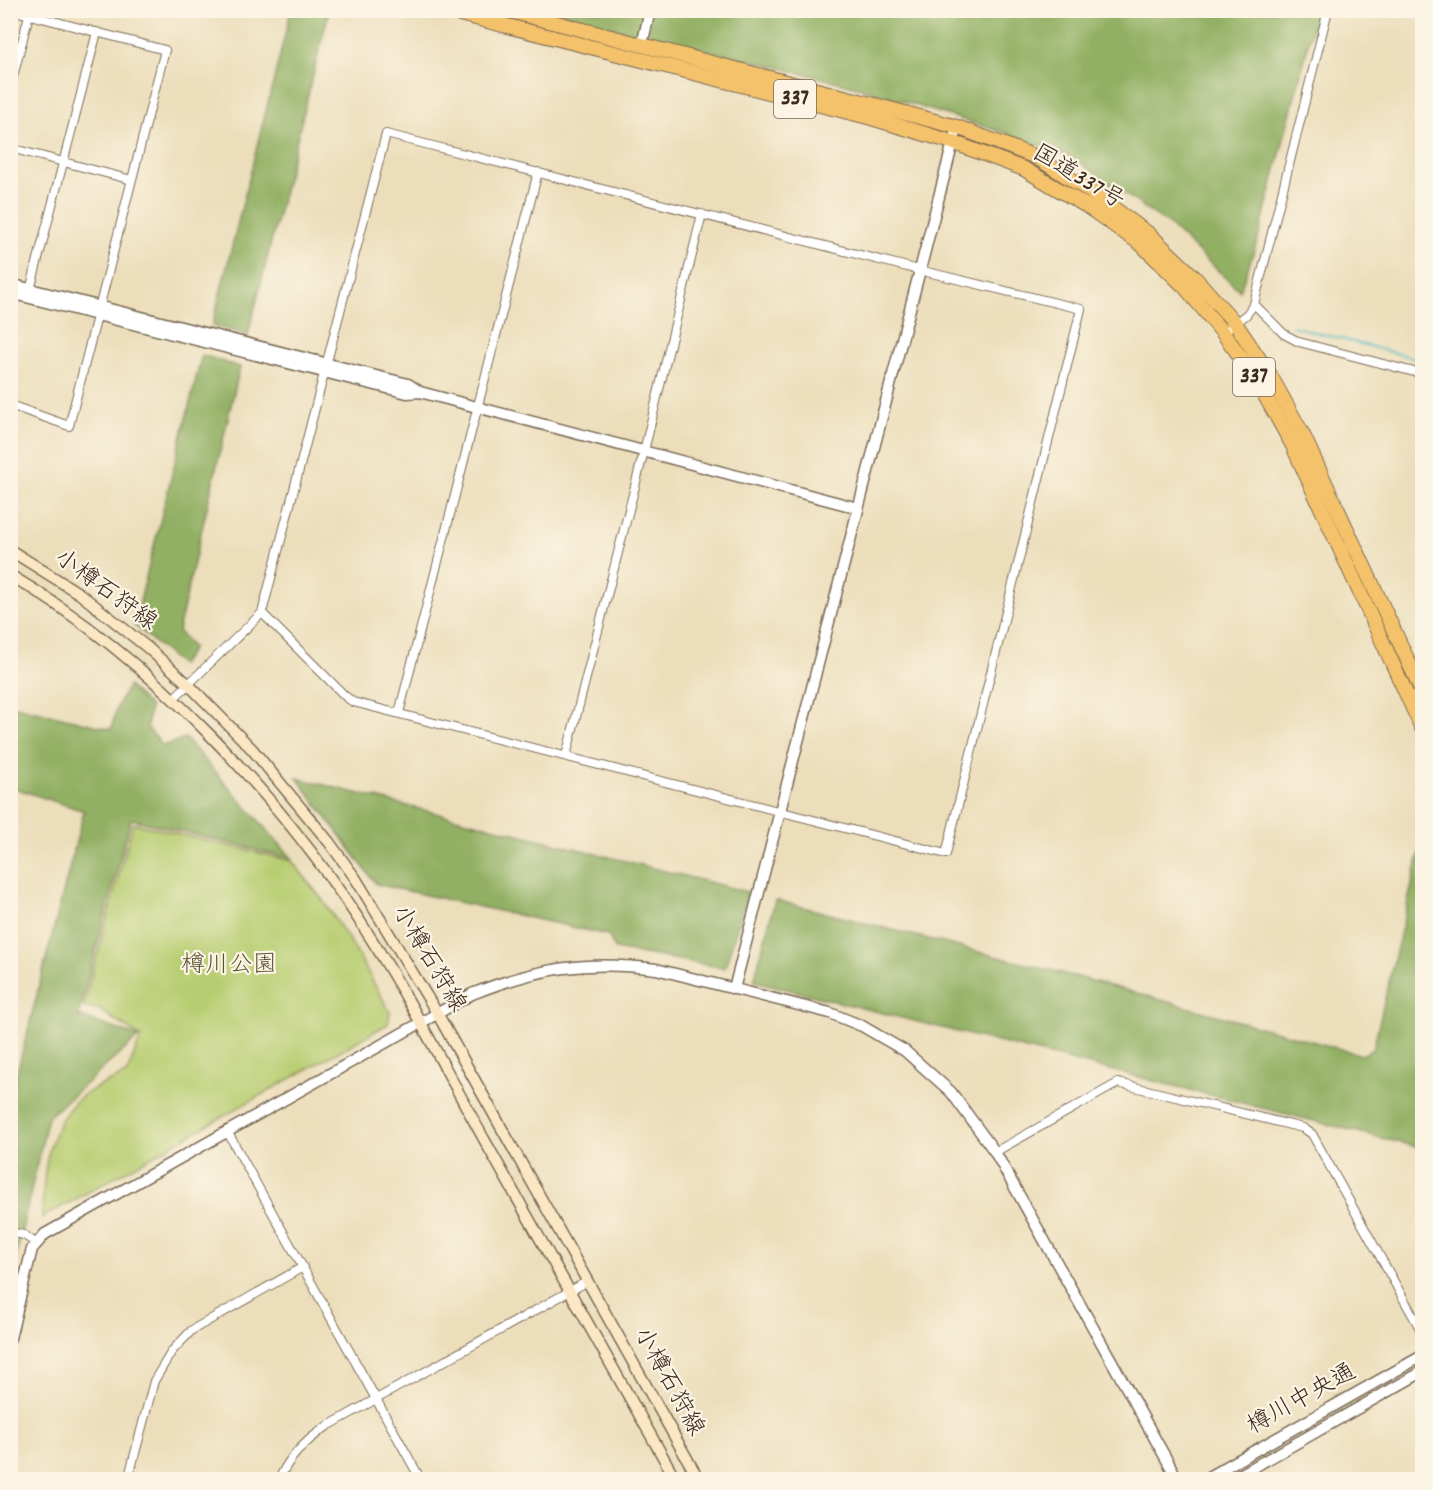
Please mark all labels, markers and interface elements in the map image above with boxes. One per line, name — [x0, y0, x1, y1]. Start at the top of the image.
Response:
road number: 337 — [774, 80, 816, 118]
street label: 国道337号 — [1025, 137, 1131, 219]
road number: 337 — [1233, 358, 1275, 396]
street label: 小樽石狩線 — [46, 542, 164, 640]
street label: 小樽石狩線 — [383, 899, 473, 1019]
park label: 樽川公園 — [181, 949, 277, 983]
street label: 小樽石狩線 — [624, 1321, 712, 1443]
street label: 樽川中央通 — [1241, 1356, 1363, 1444]

